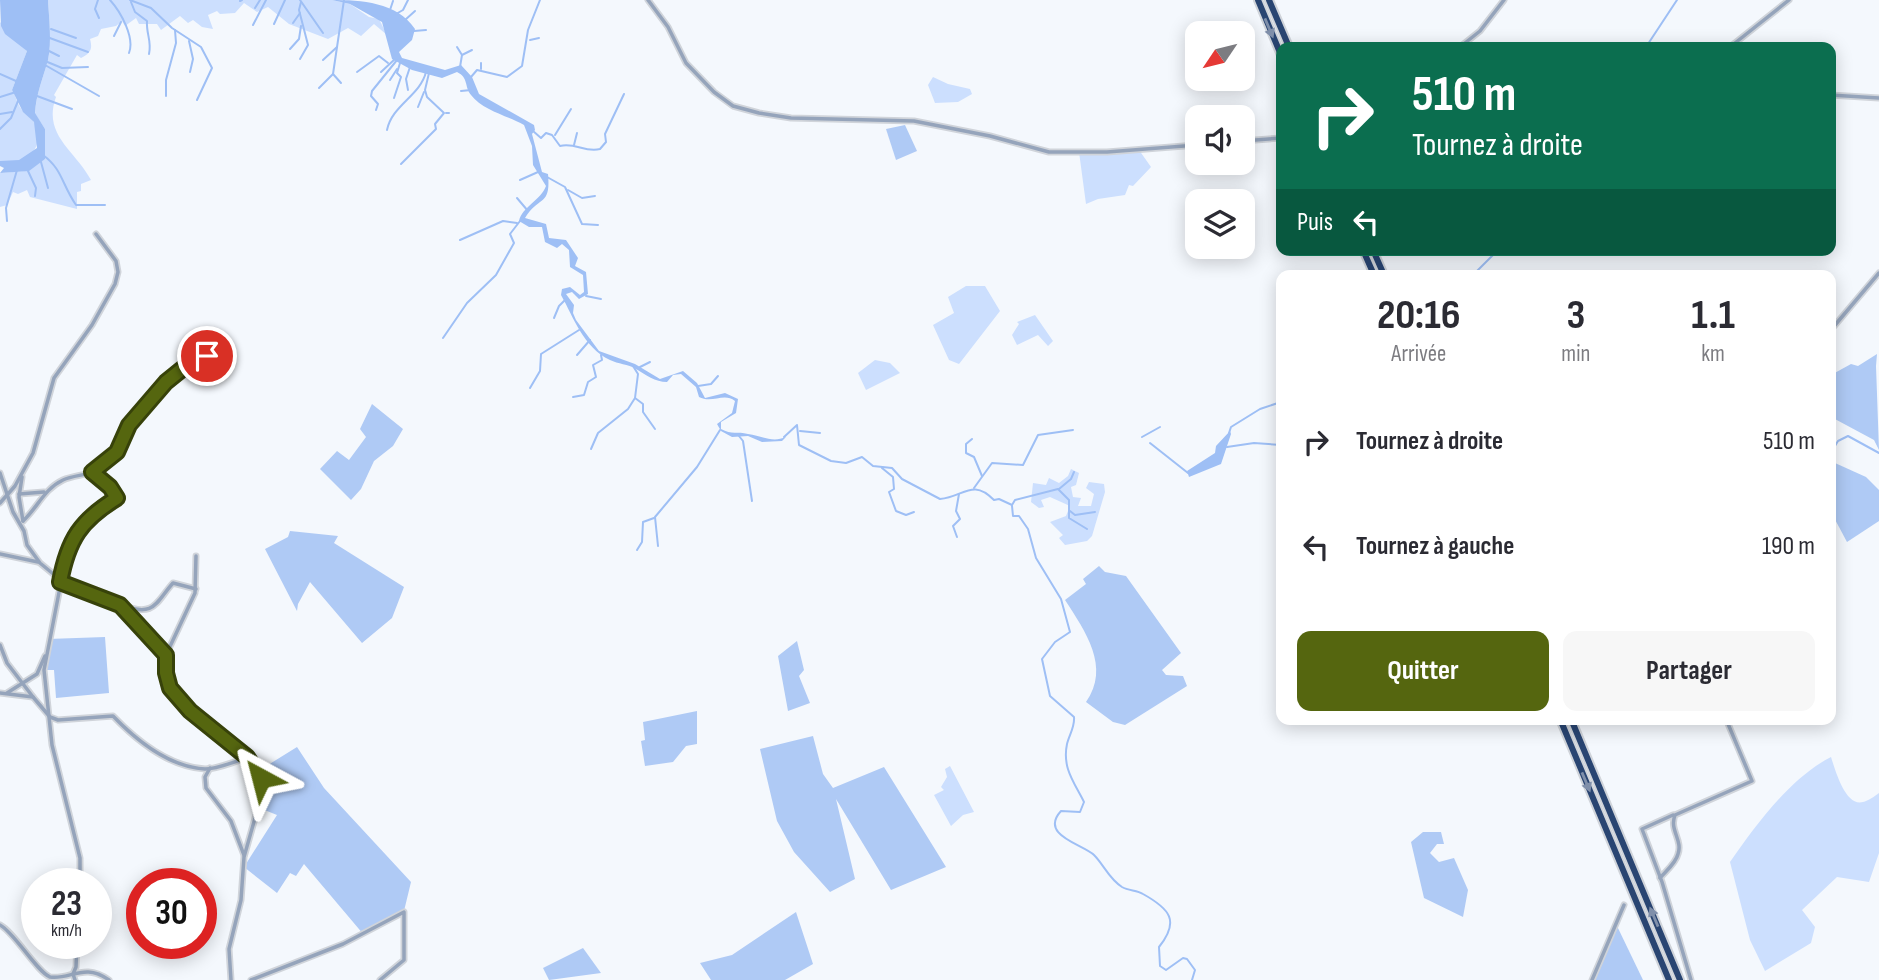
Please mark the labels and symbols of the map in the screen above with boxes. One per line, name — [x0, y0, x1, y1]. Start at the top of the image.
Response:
one-way arrow — [1264, 17, 1275, 38]
north arrow — [1185, 21, 1255, 91]
pin — [177, 326, 237, 386]
position arrow — [224, 741, 298, 815]
one-way arrow — [1581, 772, 1592, 793]
speed limit sign: 30 — [126, 868, 217, 959]
one-way arrow — [1648, 907, 1660, 927]

